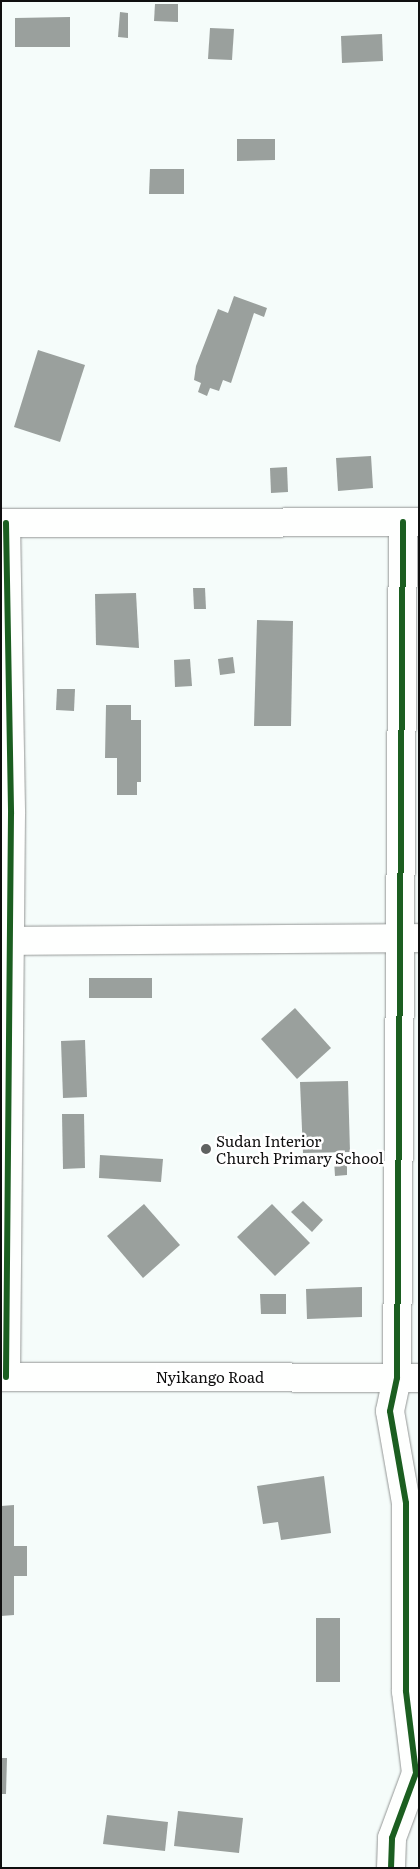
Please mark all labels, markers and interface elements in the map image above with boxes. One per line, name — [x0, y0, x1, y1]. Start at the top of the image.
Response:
place label: Sudan Interior Church Primary School — [216, 1131, 384, 1166]
marker: Sudan Interior Church Primary School — [200, 1143, 212, 1155]
street label: Nyikango Road — [156, 1368, 264, 1386]

